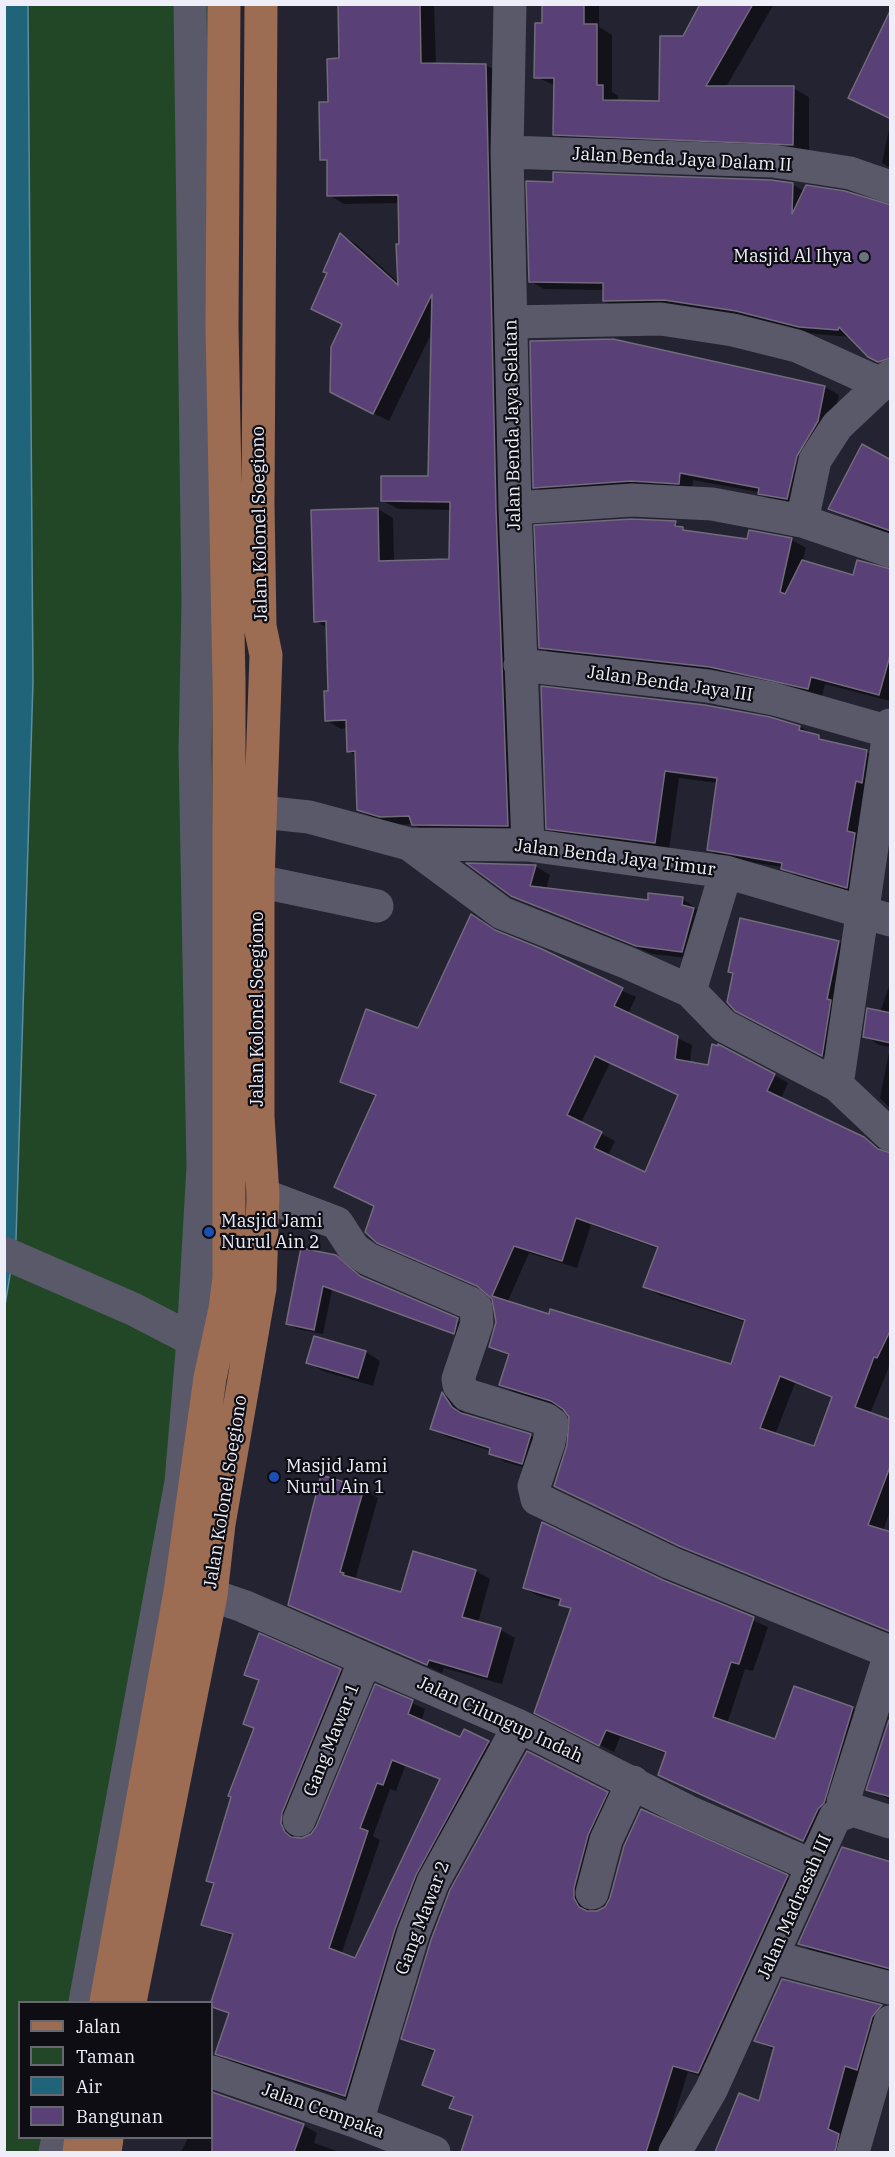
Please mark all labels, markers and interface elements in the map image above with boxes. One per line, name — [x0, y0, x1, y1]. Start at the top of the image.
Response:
street label: Jalan Benda Jaya Dalam II — [572, 143, 792, 177]
place label: Masjid Al Ihya — [733, 246, 852, 268]
marker: Masjid Al Ihya — [857, 250, 871, 264]
street label: Jalan Benda Jaya Selatan — [500, 319, 526, 531]
street label: Jalan Kolonel Soegiono — [247, 426, 273, 622]
street label: Jalan Benda Jaya III — [586, 662, 754, 706]
street label: Jalan Benda Jaya Timur — [514, 835, 716, 881]
street label: Jalan Kolonel Soegiono — [247, 911, 269, 1107]
place label: Masjid Jami Nurul Ain 2 — [221, 1211, 322, 1254]
marker: Masjid Jami Nurul Ain 2 — [202, 1225, 216, 1239]
street label: Jalan Kolonel Soegiono — [200, 1394, 252, 1590]
place label: Masjid Jami Nurul Ain 1 — [286, 1456, 387, 1498]
marker: Masjid Jami Nurul Ain 1 — [267, 1470, 281, 1484]
street label: Jalan Cilungup Indah — [414, 1672, 586, 1768]
street label: Gang Mawar 1 — [299, 1680, 365, 1800]
street label: Jalan Madrasah III — [753, 1831, 837, 1983]
street label: Gang Mawar 2 — [391, 1858, 455, 1978]
legend — [18, 2001, 213, 2139]
text: Jalan — [76, 2015, 121, 2038]
text: Taman — [76, 2045, 135, 2068]
text: Air — [76, 2075, 102, 2098]
street label: Jalan Cempaka — [259, 2079, 387, 2143]
text: Bangunan — [76, 2105, 163, 2128]

